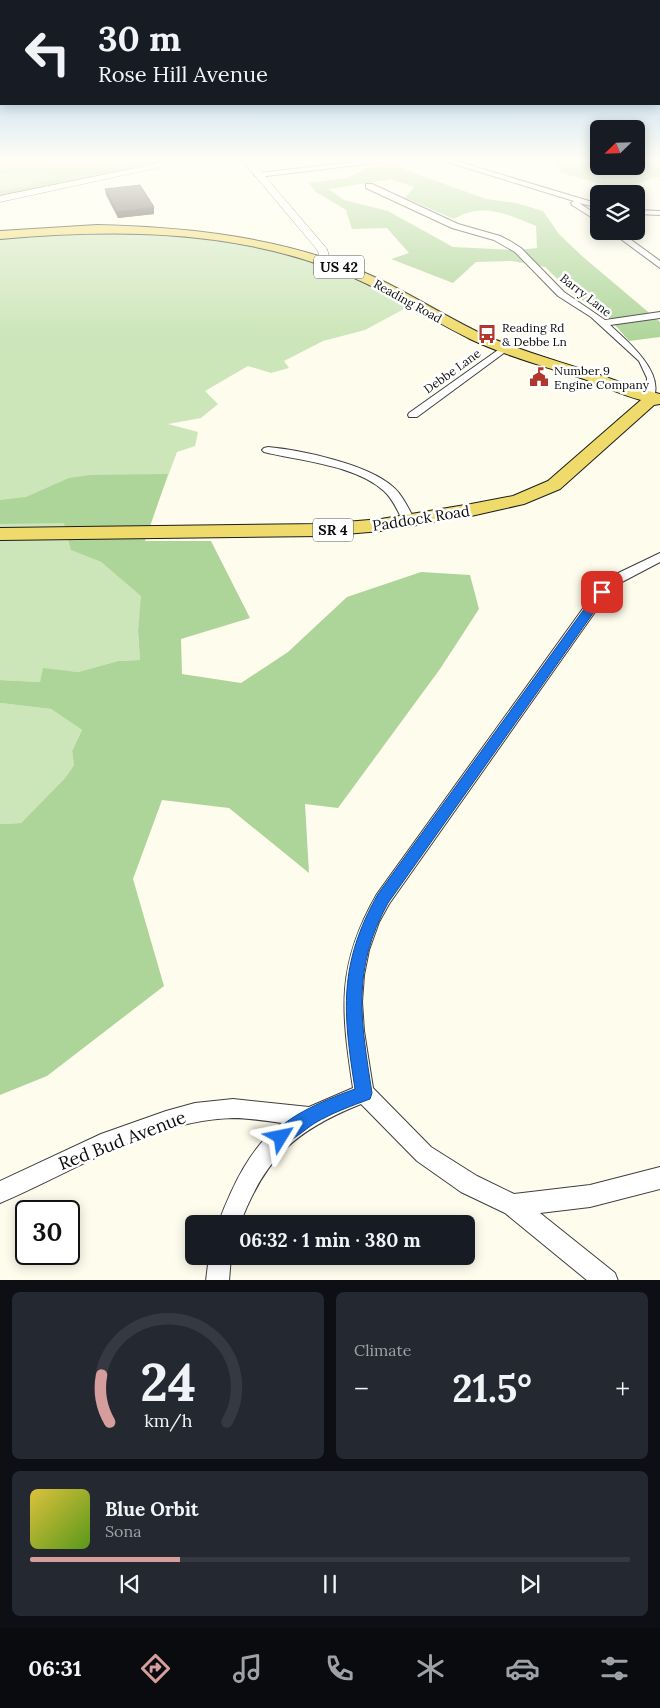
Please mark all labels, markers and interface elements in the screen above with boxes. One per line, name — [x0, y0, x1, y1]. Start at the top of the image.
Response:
text: 30 m — [98, 16, 181, 61]
icon: left — [15, 20, 80, 85]
text: Rose Hill Avenue — [98, 60, 268, 88]
north arrow — [590, 120, 645, 175]
map controls — [590, 120, 645, 240]
button: layers — [590, 185, 645, 240]
road number: US 42 — [314, 256, 364, 278]
street label: Barry Lane — [557, 270, 615, 320]
street label: Reading Road — [371, 276, 445, 326]
place label: Reading Rd & Debbe Ln — [502, 320, 567, 349]
bus stop icon: Reading Rd & Debbe Ln — [476, 323, 498, 345]
street label: Debbe Lane — [421, 345, 484, 397]
place label: Number 9 Engine Company — [554, 363, 650, 392]
public building icon: Number 9 Engine Company — [528, 366, 550, 388]
street label: Paddock Road — [371, 501, 471, 535]
road number: SR 4 — [313, 518, 353, 542]
pin — [581, 571, 623, 613]
icon: arrive — [588, 578, 616, 606]
street label: Red Bud Avenue — [55, 1105, 189, 1175]
position arrow — [254, 1110, 306, 1162]
speed limit sign: 30 — [15, 1200, 80, 1265]
text: 06:32 · 1 min · 380 m — [239, 1228, 421, 1252]
text: Climate — [354, 1340, 411, 1360]
text: 24 — [140, 1349, 196, 1415]
text: 21.5° — [452, 1364, 532, 1412]
text: − — [354, 1371, 369, 1407]
text: + — [615, 1371, 630, 1407]
text: km/h — [144, 1409, 192, 1432]
text: Blue Orbit — [105, 1497, 199, 1521]
text: Sona — [105, 1521, 141, 1541]
icon: previous — [116, 1570, 144, 1598]
icon: pause — [316, 1570, 344, 1598]
icon: next — [516, 1570, 544, 1598]
icon: directions — [138, 1651, 173, 1686]
icon: music — [230, 1651, 265, 1686]
icon: phone — [322, 1651, 357, 1686]
icon: climate — [413, 1651, 448, 1686]
icon: car — [505, 1651, 540, 1686]
icon: filters — [597, 1651, 632, 1686]
text: 06:31 — [28, 1654, 82, 1682]

